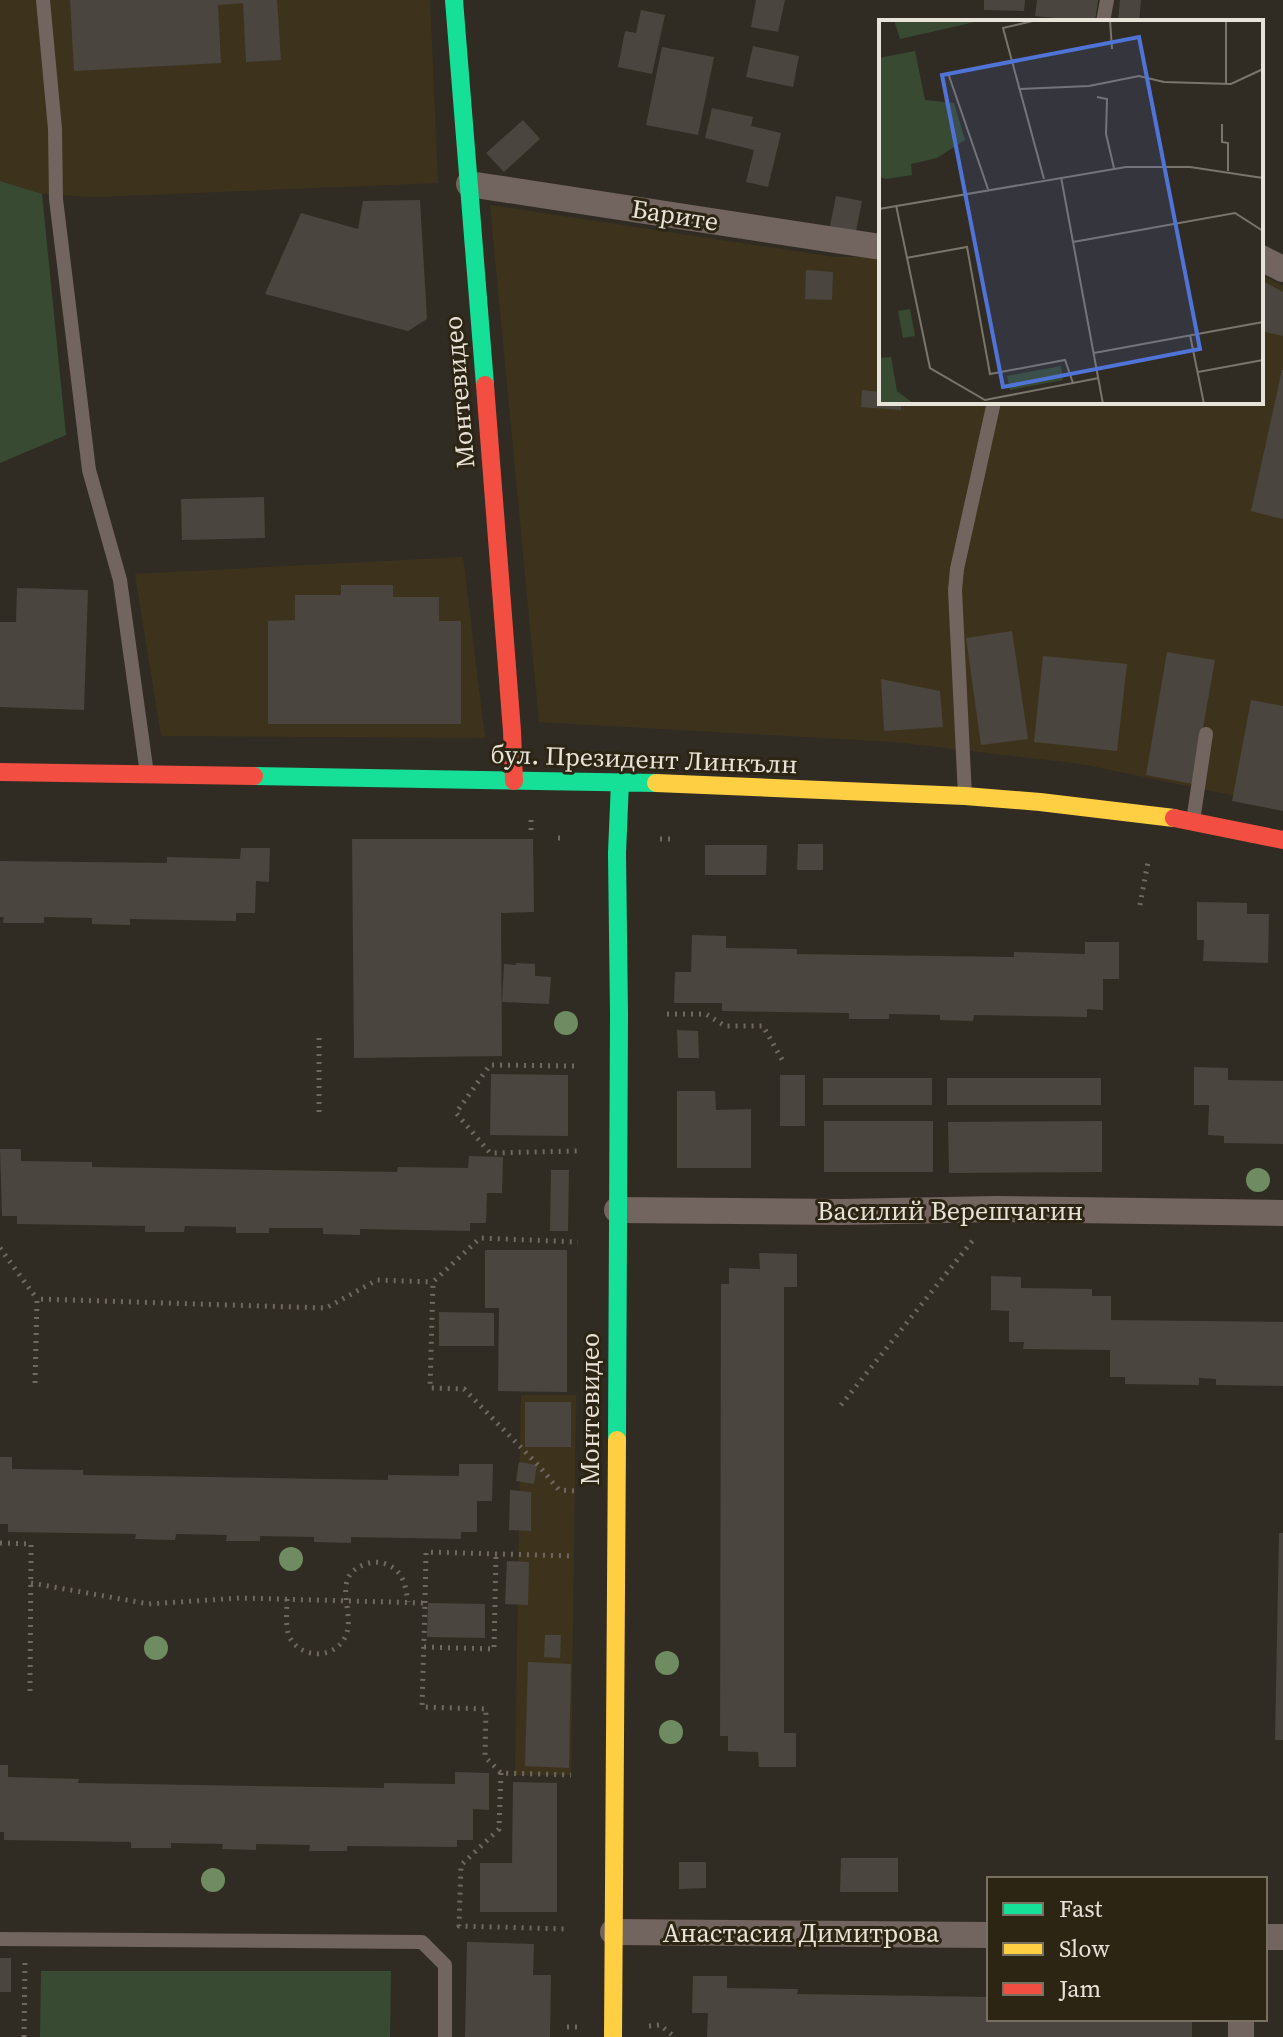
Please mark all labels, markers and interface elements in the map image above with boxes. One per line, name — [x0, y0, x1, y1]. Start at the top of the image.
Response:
inset map — [879, 20, 1263, 404]
street label: Барите — [629, 190, 721, 240]
street label: Монтевидео — [434, 314, 484, 470]
street label: бул. Президент Линкълн — [490, 736, 798, 782]
street label: Василий Верешчагин — [817, 1193, 1083, 1229]
street label: Монтевидео — [572, 1333, 608, 1485]
legend — [987, 1877, 1267, 2021]
text: Fast — [1059, 1892, 1103, 1925]
street label: Анастасия Димитрова — [663, 1915, 940, 1951]
text: Slow — [1059, 1932, 1110, 1965]
text: Jam — [1058, 1972, 1101, 2005]

